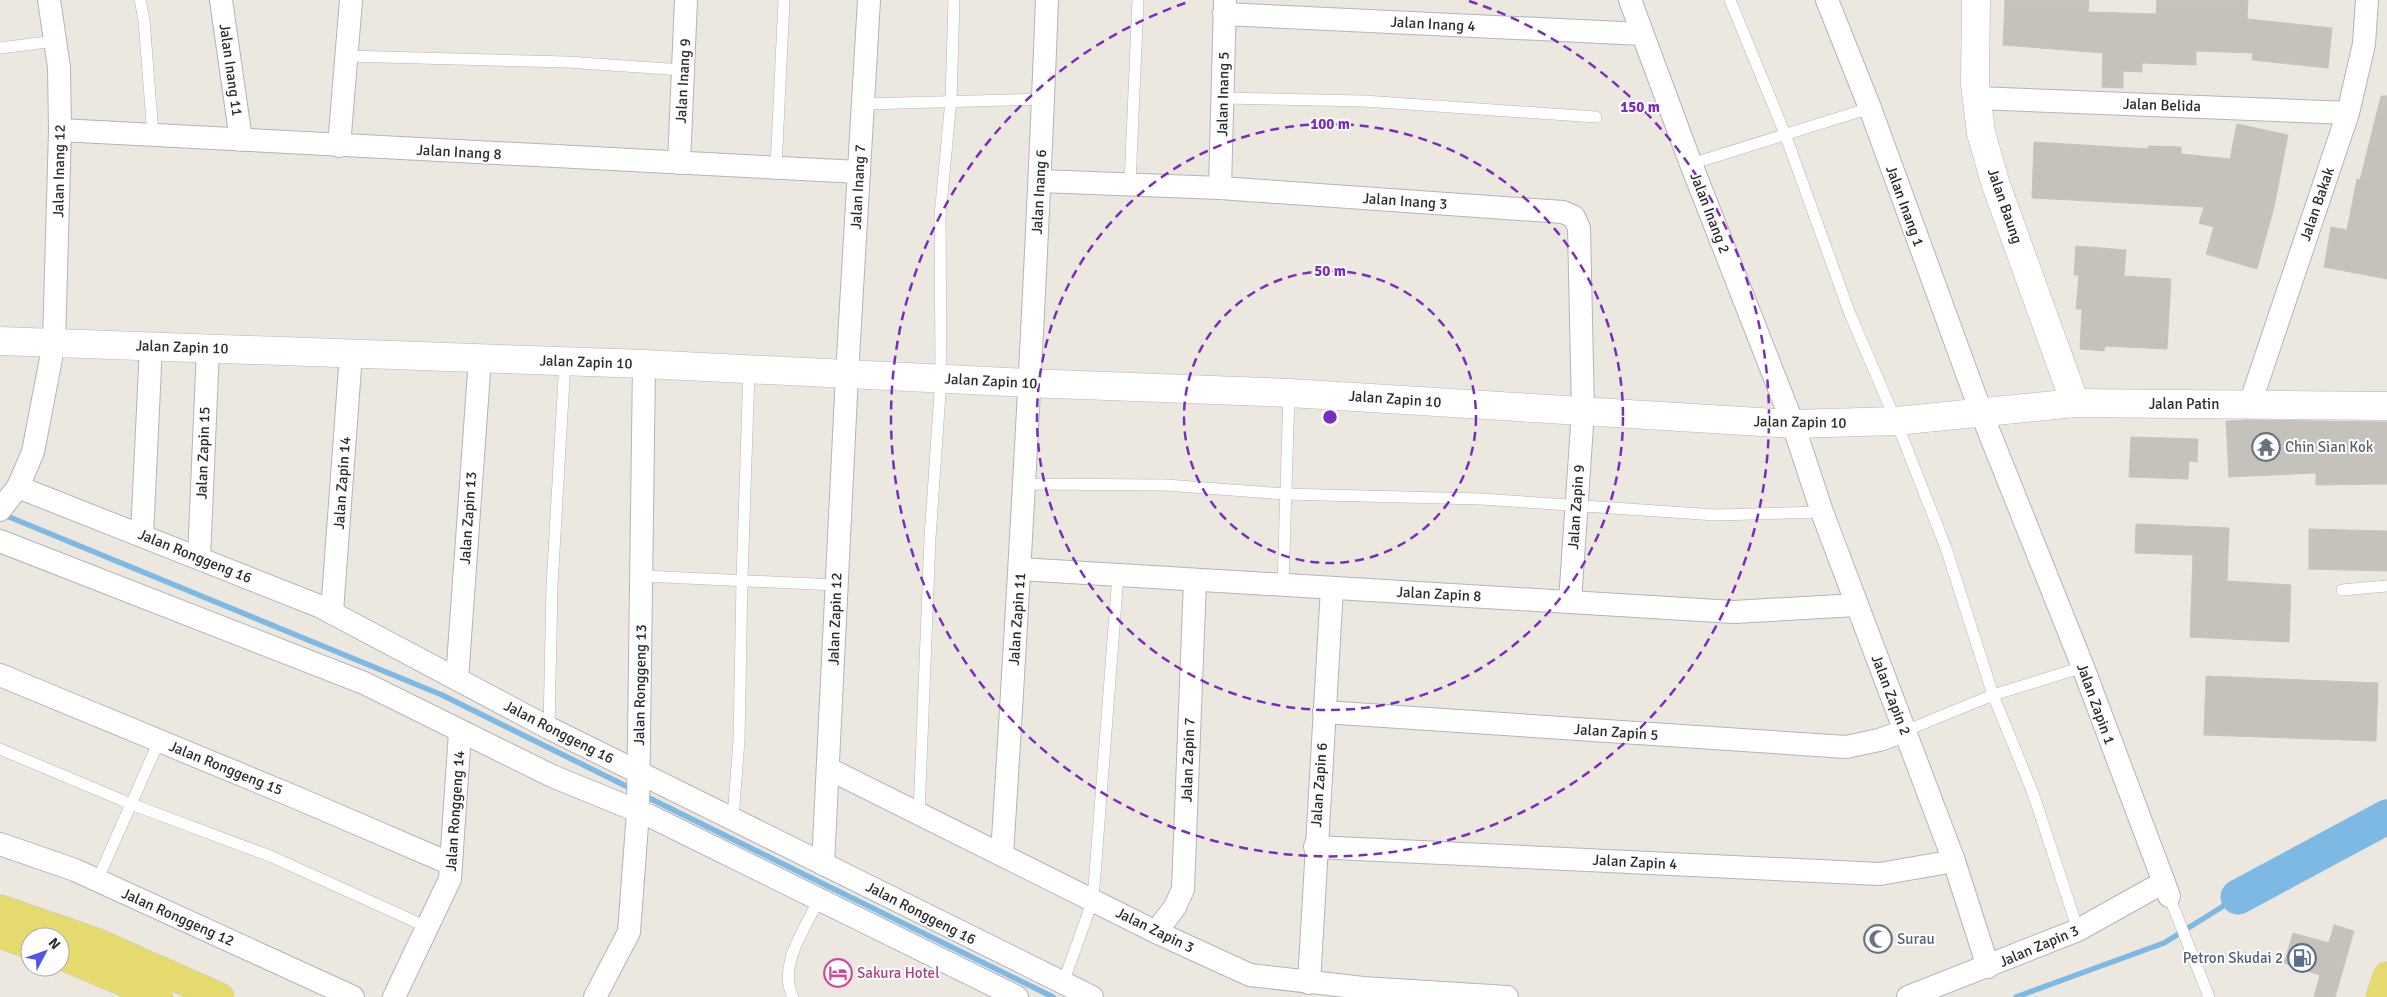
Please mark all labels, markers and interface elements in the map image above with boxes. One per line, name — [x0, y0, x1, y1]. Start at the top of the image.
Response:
street label: Jalan Inang 4 — [1390, 13, 1476, 35]
street label: Jalan Inang 11 — [216, 23, 246, 117]
street label: Jalan Inang 9 — [672, 38, 694, 124]
street label: Jalan Inang 5 — [1213, 51, 1233, 137]
street label: Jalan Belida — [2123, 95, 2201, 115]
text: 150 m — [1620, 98, 1660, 116]
text: 100 m — [1310, 115, 1350, 133]
street label: Jalan Inang 12 — [49, 124, 69, 218]
street label: Jalan Inang 8 — [416, 141, 502, 163]
street label: Jalan Inang 7 — [847, 144, 869, 230]
street label: Jalan Inang 6 — [1028, 149, 1050, 235]
street label: Jalan Inang 1 — [1882, 163, 1928, 249]
street label: Jalan Bakak — [2296, 164, 2338, 243]
street label: Jalan Baung — [1984, 166, 2026, 246]
street label: Jalan Inang 2 — [1686, 170, 1734, 256]
street label: Jalan Inang 3 — [1362, 189, 1448, 213]
text: 50 m — [1314, 262, 1346, 280]
street label: Jalan Zapin 10 — [135, 336, 229, 358]
street label: Jalan Zapin 10 — [539, 351, 633, 373]
street label: Jalan Zapin 10 — [944, 370, 1038, 392]
street label: Jalan Zapin 10 — [1348, 387, 1442, 411]
street label: Jalan Patin — [2149, 395, 2219, 413]
street label: Jalan Zapin 15 — [192, 406, 214, 500]
centre of rings — [1321, 408, 1339, 426]
street label: Jalan Zapin 10 — [1753, 412, 1847, 432]
temple icon: Chin Sian Kok — [2251, 432, 2281, 462]
street label: Jalan Zapin 14 — [330, 436, 354, 530]
place label: Chin Sian Kok — [2285, 438, 2374, 456]
street label: Jalan Zapin 9 — [1564, 464, 1588, 550]
street label: Jalan Zapin 13 — [456, 471, 480, 565]
street label: Jalan Ronggeng 16 — [135, 525, 255, 587]
street label: Jalan Zapin 12 — [824, 572, 846, 666]
street label: Jalan Zapin 11 — [1005, 572, 1029, 666]
street label: Jalan Zapin 8 — [1396, 583, 1482, 605]
street label: Jalan Ronggeng 13 — [630, 624, 650, 746]
street label: Jalan Zapin 2 — [1867, 652, 1915, 738]
street label: Jalan Zapin 1 — [2073, 661, 2119, 747]
street label: Jalan Ronggeng 16 — [501, 696, 617, 768]
street label: Jalan Zapin 7 — [1178, 717, 1198, 803]
street label: Jalan Zapin 5 — [1573, 720, 1659, 744]
street label: Jalan Ronggeng 15 — [166, 737, 286, 799]
street label: Jalan Zapin 6 — [1307, 742, 1331, 828]
street label: Jalan Ronggeng 14 — [442, 750, 468, 872]
street label: Jalan Zapin 4 — [1592, 851, 1678, 873]
street label: Jalan Ronggeng 16 — [863, 877, 979, 949]
street label: Jalan Ronggeng 12 — [119, 884, 237, 950]
street label: Jalan Zapin 3 — [1113, 903, 1197, 957]
street label: Jalan Zapin 3 — [1996, 921, 2082, 971]
mosque icon: Surau — [1863, 924, 1893, 954]
north arrow — [20, 927, 70, 977]
place label: Surau — [1897, 930, 1935, 948]
text: N — [45, 935, 64, 953]
fuel station icon: Petron Skudai 2 — [2287, 943, 2317, 973]
place label: Petron Skudai 2 — [2183, 949, 2283, 967]
hotel icon: Sakura Hotel — [823, 958, 853, 988]
place label: Sakura Hotel — [857, 964, 940, 982]

